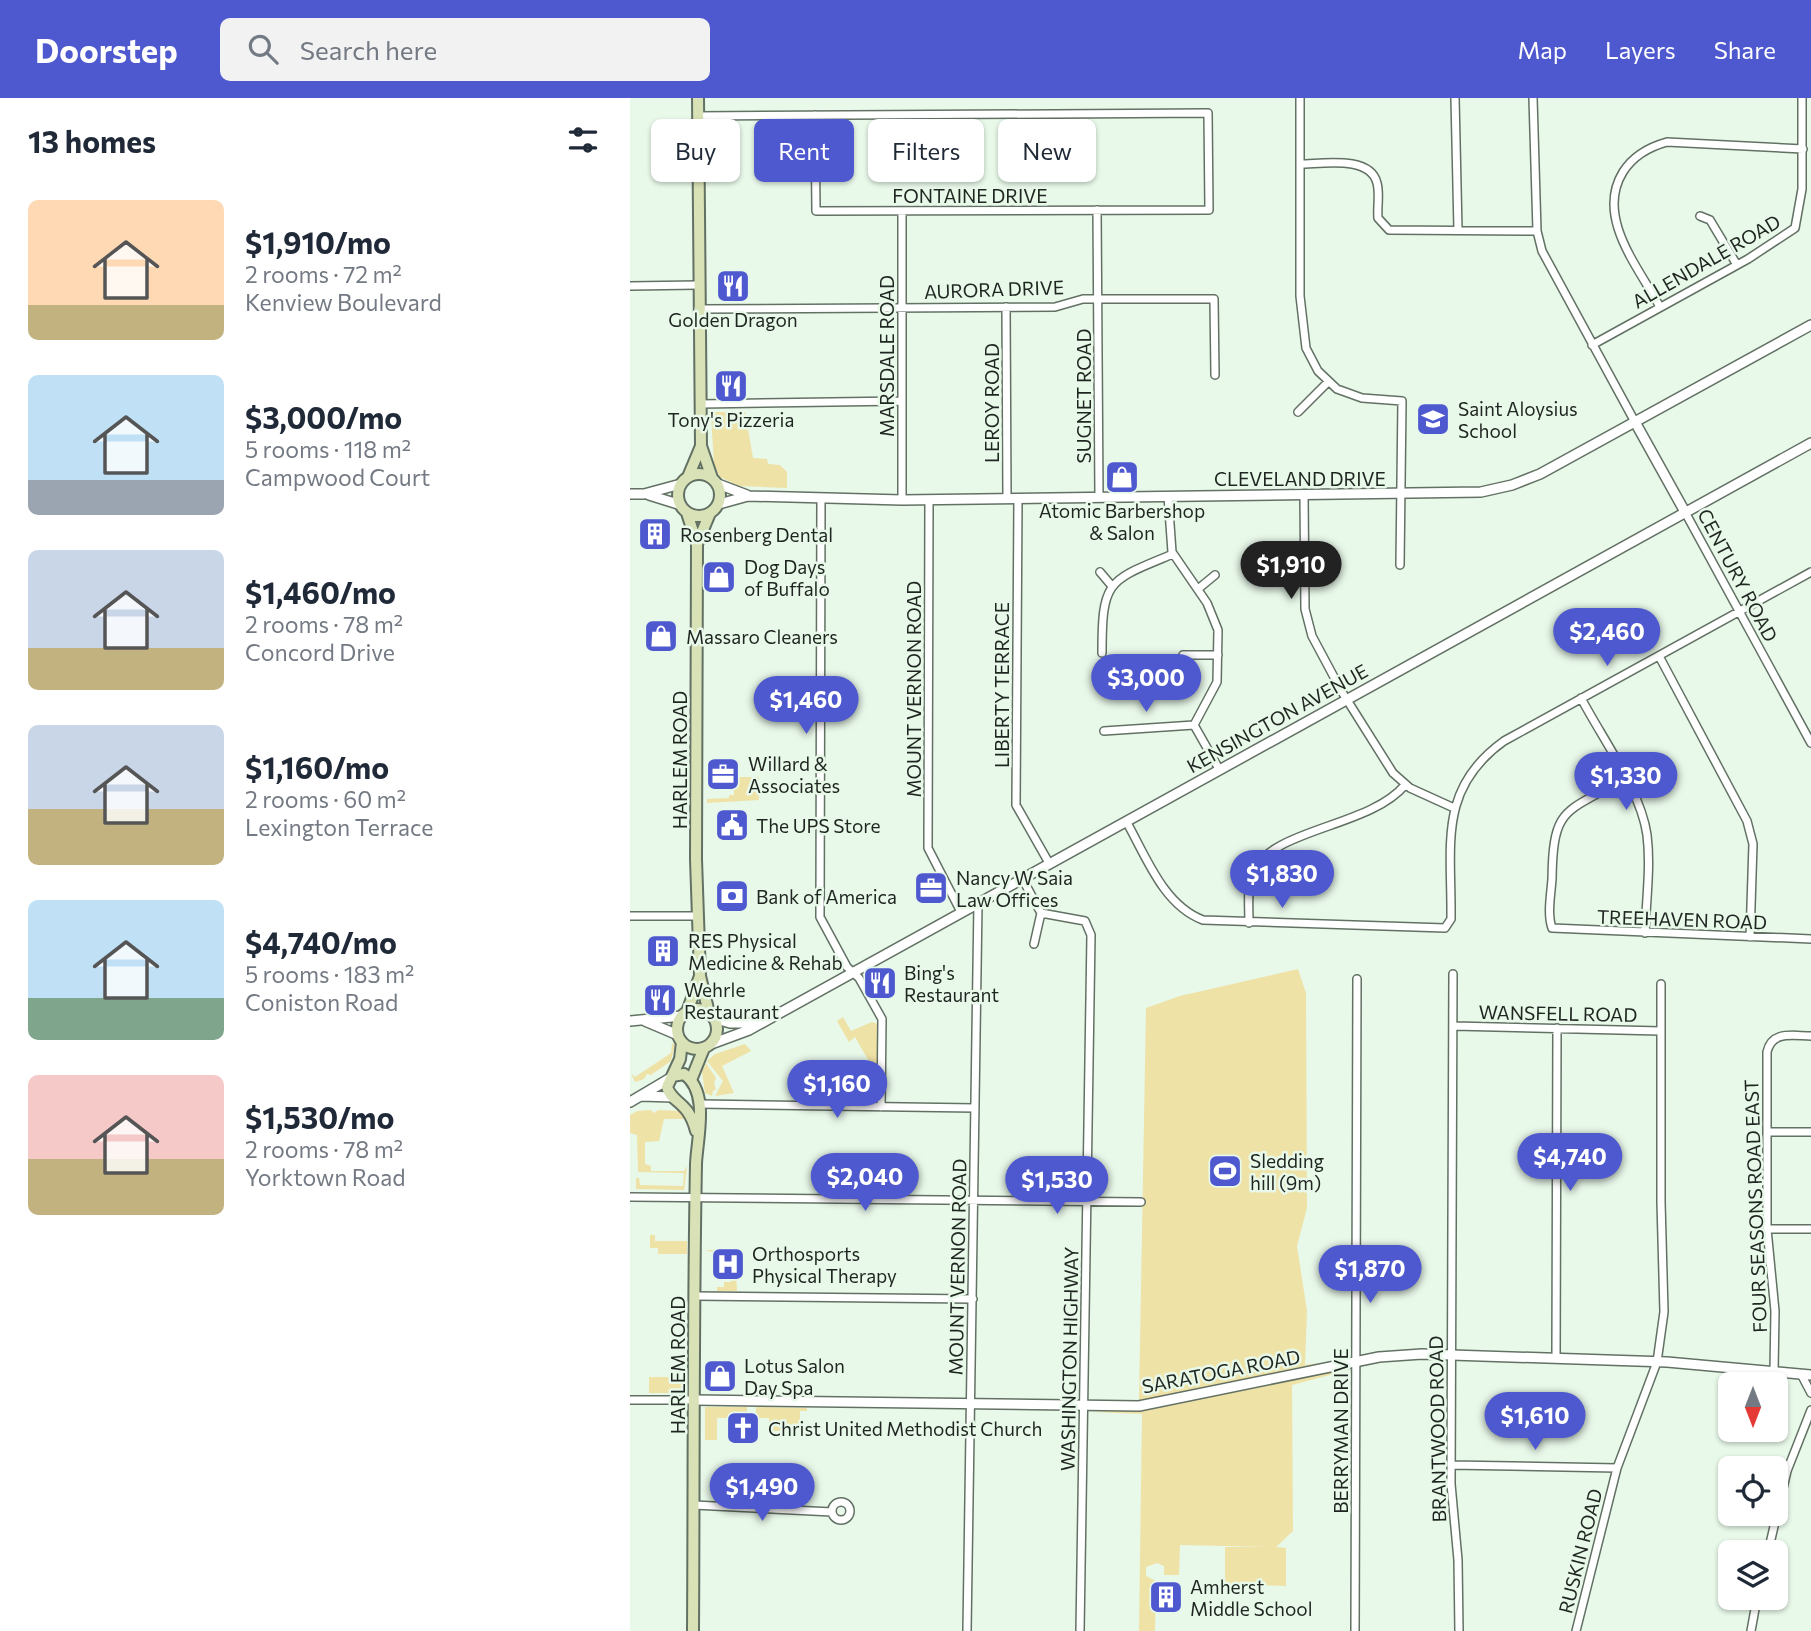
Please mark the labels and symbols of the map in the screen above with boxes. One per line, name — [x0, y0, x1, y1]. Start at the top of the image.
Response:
street label: FONTAINE DRIVE — [892, 184, 1048, 207]
street label: ALLENDALE ROAD — [1628, 209, 1784, 313]
restaurant icon: Golden Dragon — [714, 267, 752, 305]
street label: MARSDALE ROAD — [875, 275, 898, 437]
street label: AURORA DRIVE — [924, 275, 1064, 303]
place label: Golden Dragon — [668, 308, 798, 331]
street label: SUGNET ROAD — [1072, 329, 1095, 463]
street label: LEROY ROAD — [980, 343, 1003, 463]
restaurant icon: Tony's Pizzeria — [712, 367, 750, 405]
place label: Saint Aloysius School — [1458, 397, 1578, 442]
school or university icon: Saint Aloysius School — [1414, 400, 1452, 438]
place label: Tony's Pizzeria — [668, 408, 794, 431]
shop icon: Atomic Barbershop & Salon — [1103, 458, 1141, 496]
street label: CLEVELAND DRIVE — [1214, 467, 1386, 490]
place label: Atomic Barbershop & Salon — [1039, 499, 1205, 544]
street label: CENTURY ROAD — [1693, 505, 1783, 645]
building icon: Rosenberg Dental — [636, 515, 674, 553]
place label: Rosenberg Dental — [680, 523, 833, 546]
pin: $1,910 — [1234, 542, 1348, 601]
place label: Dog Days of Buffalo — [744, 555, 830, 600]
shop icon: Dog Days of Buffalo — [700, 558, 738, 596]
street label: MOUNT VERNON ROAD — [902, 581, 925, 797]
street label: LIBERTY TERRACE — [990, 602, 1013, 768]
pin: $2,460 — [1550, 608, 1664, 668]
shop icon: Massaro Cleaners — [642, 617, 680, 655]
place label: Massaro Cleaners — [686, 625, 838, 648]
pin: $3,000 — [1089, 654, 1203, 714]
street label: KENSINGTON AVENUE — [1182, 659, 1372, 777]
pin: $1,460 — [749, 676, 863, 736]
street label: HARLEM ROAD — [668, 691, 691, 829]
place label: Willard & Associates — [748, 752, 840, 797]
pin: $1,330 — [1569, 752, 1683, 812]
office icon: Willard & Associates — [704, 755, 742, 793]
public building icon: The UPS Store — [713, 806, 751, 844]
place label: The UPS Store — [756, 814, 881, 837]
pin: $1,830 — [1225, 850, 1339, 910]
place label: Nancy W Saia Law Offices — [956, 866, 1073, 911]
office icon: Nancy W Saia Law Offices — [912, 869, 950, 907]
bank icon: Bank of America — [713, 877, 751, 915]
place label: Bank of America — [756, 885, 897, 908]
street label: TREEHAVEN ROAD — [1597, 905, 1767, 933]
place label: RES Physical Medicine & Rehab — [688, 929, 843, 974]
building icon: RES Physical Medicine & Rehab — [644, 932, 682, 970]
place label: Bing's Restaurant — [904, 961, 999, 1006]
restaurant icon: Bing's Restaurant — [861, 964, 899, 1002]
place label: Wehrle Restaurant — [684, 978, 779, 1023]
restaurant icon: Wehrle Restaurant — [641, 981, 679, 1019]
street label: WANSFELL ROAD — [1478, 1000, 1638, 1026]
pin: $1,160 — [780, 1060, 894, 1120]
street label: FOUR SEASONS ROAD EAST — [1739, 1079, 1771, 1333]
pin: $4,740 — [1513, 1134, 1627, 1193]
place label: Sledding hill (9m) — [1250, 1149, 1324, 1194]
sports icon: Sledding hill (9m) — [1206, 1152, 1244, 1190]
pin: $2,040 — [808, 1154, 922, 1213]
pin: $1,530 — [1000, 1156, 1114, 1216]
street label: MOUNT VERNON ROAD — [944, 1158, 970, 1376]
place label: Orthosports Physical Therapy — [752, 1242, 897, 1287]
hospital icon: Orthosports Physical Therapy — [709, 1245, 747, 1283]
pin: $1,870 — [1313, 1246, 1427, 1305]
street label: WASHINGTON HIGHWAY — [1056, 1247, 1082, 1471]
street label: HARLEM ROAD — [666, 1296, 689, 1434]
street label: BRANTWOOD ROAD — [1424, 1335, 1450, 1523]
street label: SARATOGA ROAD — [1140, 1344, 1302, 1398]
street label: BERRYMAN DRIVE — [1329, 1348, 1352, 1514]
place label: Lotus Salon Day Spa — [744, 1354, 845, 1399]
shop icon: Lotus Salon Day Spa — [701, 1357, 739, 1395]
north arrow — [1718, 1372, 1788, 1442]
pin: $1,610 — [1478, 1392, 1592, 1452]
church icon: Christ United Methodist Church — [724, 1409, 762, 1447]
place label: Christ United Methodist Church — [768, 1417, 1042, 1440]
pin: $1,490 — [705, 1464, 819, 1523]
street label: RUSKIN ROAD — [1553, 1486, 1607, 1616]
place label: Amherst Middle School — [1190, 1575, 1312, 1620]
building icon: Amherst Middle School — [1147, 1578, 1185, 1616]

